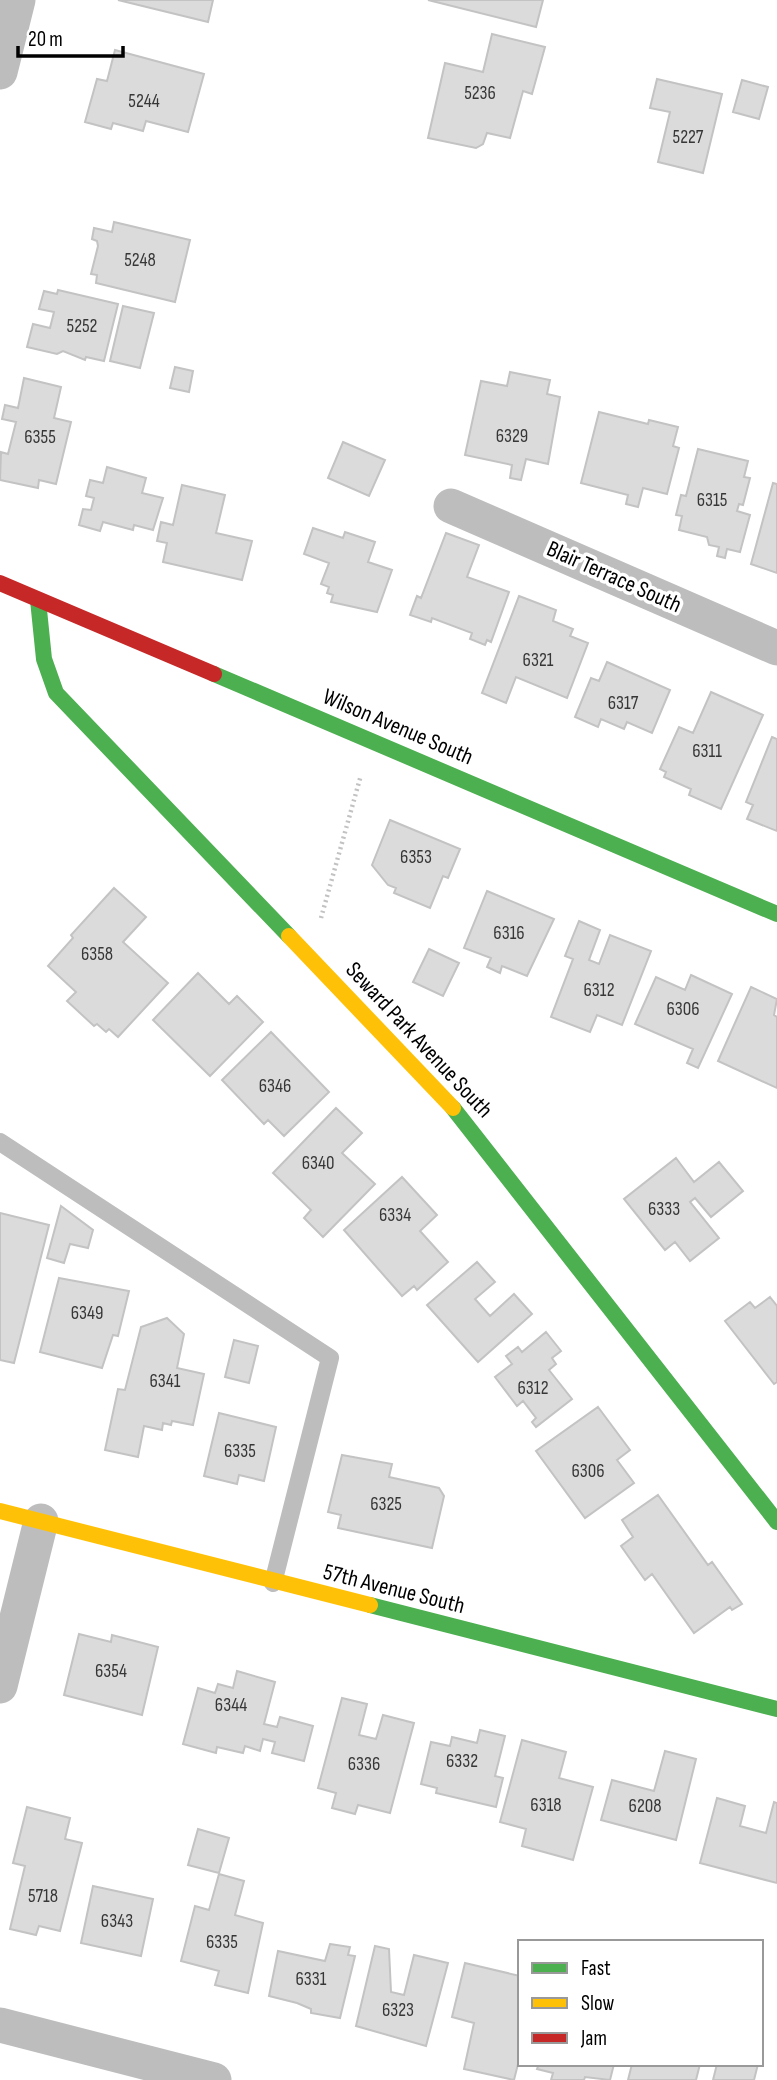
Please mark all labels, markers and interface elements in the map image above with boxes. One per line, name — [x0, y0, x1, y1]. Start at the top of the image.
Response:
scale bar — [18, 14, 122, 58]
text: 20 m — [28, 27, 63, 52]
house number: 5236 — [464, 82, 496, 105]
house number: 5244 — [128, 90, 160, 113]
house number: 5227 — [673, 126, 704, 149]
house number: 5248 — [124, 249, 156, 272]
house number: 5252 — [67, 315, 97, 338]
house number: 6329 — [496, 425, 528, 448]
house number: 6355 — [24, 426, 56, 449]
house number: 6315 — [697, 489, 727, 512]
street label: Blair Terrace South — [542, 535, 686, 619]
house number: 6321 — [523, 649, 554, 672]
street label: Wilson Avenue South — [319, 683, 477, 771]
house number: 6317 — [608, 692, 639, 715]
house number: 6311 — [692, 740, 722, 763]
house number: 6353 — [400, 846, 432, 869]
house number: 6316 — [493, 922, 525, 945]
house number: 6358 — [81, 943, 113, 966]
street label: Seward Park Avenue South — [340, 956, 498, 1124]
house number: 6312 — [584, 979, 614, 1002]
house number: 6306 — [666, 998, 700, 1021]
house number: 6346 — [259, 1075, 291, 1098]
house number: 6340 — [302, 1152, 334, 1175]
house number: 6333 — [648, 1198, 680, 1221]
house number: 6334 — [379, 1204, 411, 1227]
house number: 6349 — [71, 1302, 103, 1325]
house number: 6341 — [150, 1370, 181, 1393]
house number: 6312 — [518, 1377, 548, 1400]
house number: 6335 — [224, 1440, 256, 1463]
house number: 6306 — [571, 1460, 605, 1483]
house number: 6325 — [370, 1493, 402, 1516]
street label: 57th Avenue South — [320, 1558, 468, 1620]
house number: 6354 — [95, 1660, 127, 1683]
house number: 6344 — [215, 1694, 247, 1717]
house number: 6332 — [446, 1750, 478, 1773]
house number: 6336 — [348, 1753, 380, 1776]
house number: 6318 — [530, 1794, 562, 1817]
house number: 6208 — [628, 1795, 662, 1818]
house number: 5718 — [28, 1885, 58, 1908]
house number: 6343 — [101, 1910, 133, 1933]
house number: 6335 — [206, 1931, 238, 1954]
legend — [518, 1940, 763, 2066]
text: Fast — [581, 1956, 611, 1981]
house number: 6331 — [296, 1968, 327, 1991]
text: Slow — [581, 1991, 615, 2016]
house number: 6323 — [382, 1999, 414, 2022]
text: Jam — [580, 2026, 607, 2051]

